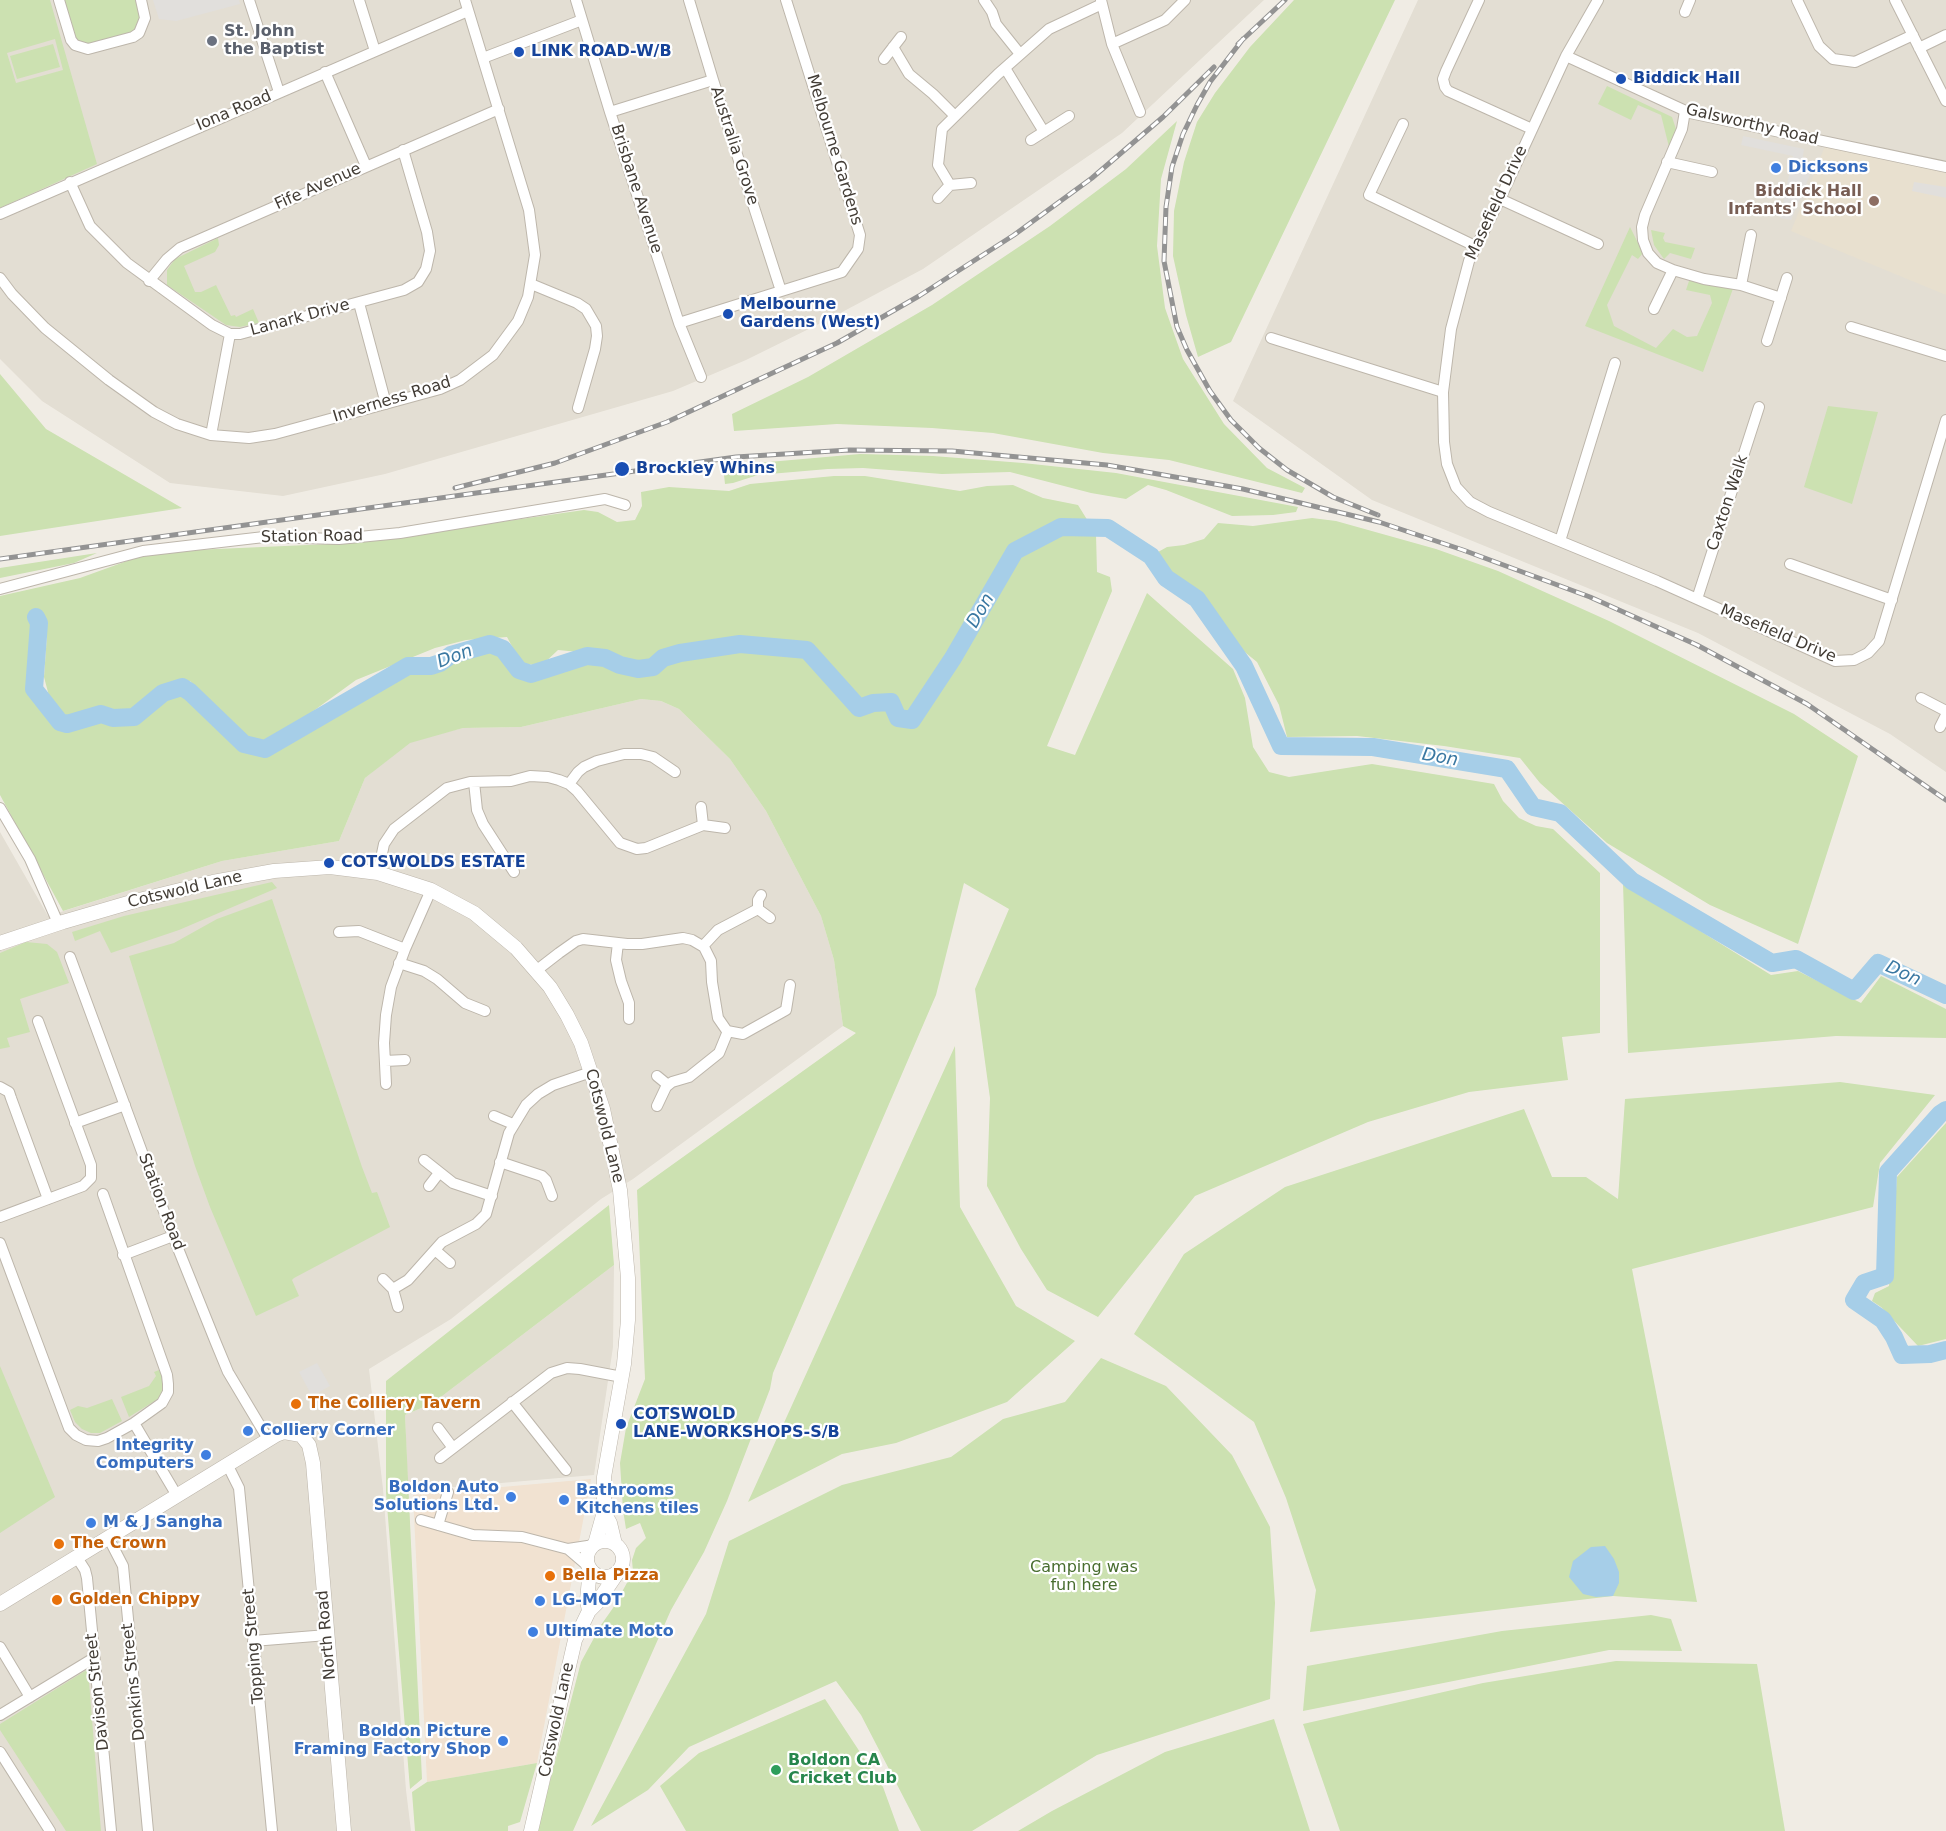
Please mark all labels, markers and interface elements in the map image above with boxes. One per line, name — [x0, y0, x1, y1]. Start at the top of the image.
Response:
place label: St. John the Baptist — [224, 22, 324, 60]
marker: St. John the Baptist — [205, 34, 219, 48]
place label: LINK ROAD-W/B — [531, 42, 672, 62]
marker: LINK ROAD-W/B — [512, 45, 526, 59]
place label: Biddick Hall — [1633, 69, 1740, 89]
street label: Melbourne Gardens — [802, 72, 866, 228]
marker: Biddick Hall — [1614, 72, 1628, 86]
street label: Australia Grove — [706, 84, 762, 208]
street label: Iona Road — [194, 87, 274, 135]
street label: Galsworthy Road — [1684, 100, 1820, 150]
street label: Brisbane Avenue — [606, 122, 666, 256]
street label: Masefield Drive — [1462, 143, 1532, 263]
place label: Dicksons — [1788, 158, 1868, 178]
street label: Fife Avenue — [272, 159, 364, 215]
marker: Dicksons — [1769, 161, 1783, 175]
place label: Biddick Hall Infants' School — [1728, 182, 1862, 220]
marker: Biddick Hall Infants' School — [1867, 194, 1881, 208]
street label: Lanark Drive — [248, 295, 352, 341]
place label: Melbourne Gardens (West) — [740, 295, 880, 333]
marker: Melbourne Gardens (West) — [721, 307, 735, 321]
street label: Inverness Road — [331, 373, 453, 427]
street label: Caxton Walk — [1703, 452, 1753, 554]
place label: Brockley Whins — [636, 459, 775, 479]
marker: Brockley Whins — [613, 460, 631, 478]
street label: Station Road — [261, 527, 363, 547]
water label: Don — [963, 590, 999, 632]
street label: Masefield Drive — [1717, 601, 1839, 667]
water label: Don — [434, 640, 476, 674]
water label: Don — [1420, 744, 1460, 772]
place label: COTSWOLDS ESTATE — [341, 853, 526, 873]
marker: COTSWOLDS ESTATE — [322, 856, 336, 870]
street label: Cotswold Lane — [126, 868, 244, 912]
water label: Don — [1882, 957, 1924, 991]
street label: Cotswold Lane — [581, 1067, 627, 1185]
street label: Station Road — [134, 1151, 188, 1253]
place label: The Colliery Tavern — [308, 1394, 481, 1414]
marker: The Colliery Tavern — [289, 1397, 303, 1411]
place label: COTSWOLD LANE-WORKSHOPS-S/B — [633, 1405, 840, 1443]
marker: COTSWOLD LANE-WORKSHOPS-S/B — [614, 1417, 628, 1431]
place label: Colliery Corner — [260, 1421, 395, 1441]
marker: Colliery Corner — [241, 1424, 255, 1438]
place label: Integrity Computers — [96, 1436, 194, 1474]
marker: Integrity Computers — [199, 1448, 213, 1462]
place label: Boldon Auto Solutions Ltd. — [374, 1478, 499, 1516]
place label: Bathrooms Kitchens tiles — [576, 1481, 699, 1519]
marker: Boldon Auto Solutions Ltd. — [504, 1490, 518, 1504]
marker: Bathrooms Kitchens tiles — [557, 1493, 571, 1507]
place label: M & J Sangha — [103, 1513, 223, 1533]
marker: M & J Sangha — [84, 1516, 98, 1530]
place label: The Crown — [71, 1534, 167, 1554]
marker: The Crown — [52, 1537, 66, 1551]
park label: Camping was fun here — [1030, 1558, 1138, 1596]
place label: Bella Pizza — [562, 1566, 659, 1586]
marker: Bella Pizza — [543, 1569, 557, 1583]
street label: Topping Street — [239, 1588, 269, 1704]
street label: North Road — [314, 1589, 340, 1681]
place label: Golden Chippy — [69, 1590, 200, 1610]
place label: LG-MOT — [552, 1591, 622, 1611]
marker: Golden Chippy — [50, 1593, 64, 1607]
marker: LG-MOT — [533, 1594, 547, 1608]
street label: Donkins Street — [118, 1622, 150, 1742]
place label: Ultimate Moto — [545, 1622, 674, 1642]
marker: Ultimate Moto — [526, 1625, 540, 1639]
street label: Davison Street — [82, 1632, 114, 1752]
street label: Cotswold Lane — [535, 1661, 579, 1779]
place label: Boldon Picture Framing Factory Shop — [294, 1722, 491, 1760]
marker: Boldon Picture Framing Factory Shop — [496, 1734, 510, 1748]
place label: Boldon CA Cricket Club — [788, 1751, 897, 1789]
marker: Boldon CA Cricket Club — [769, 1763, 783, 1777]

